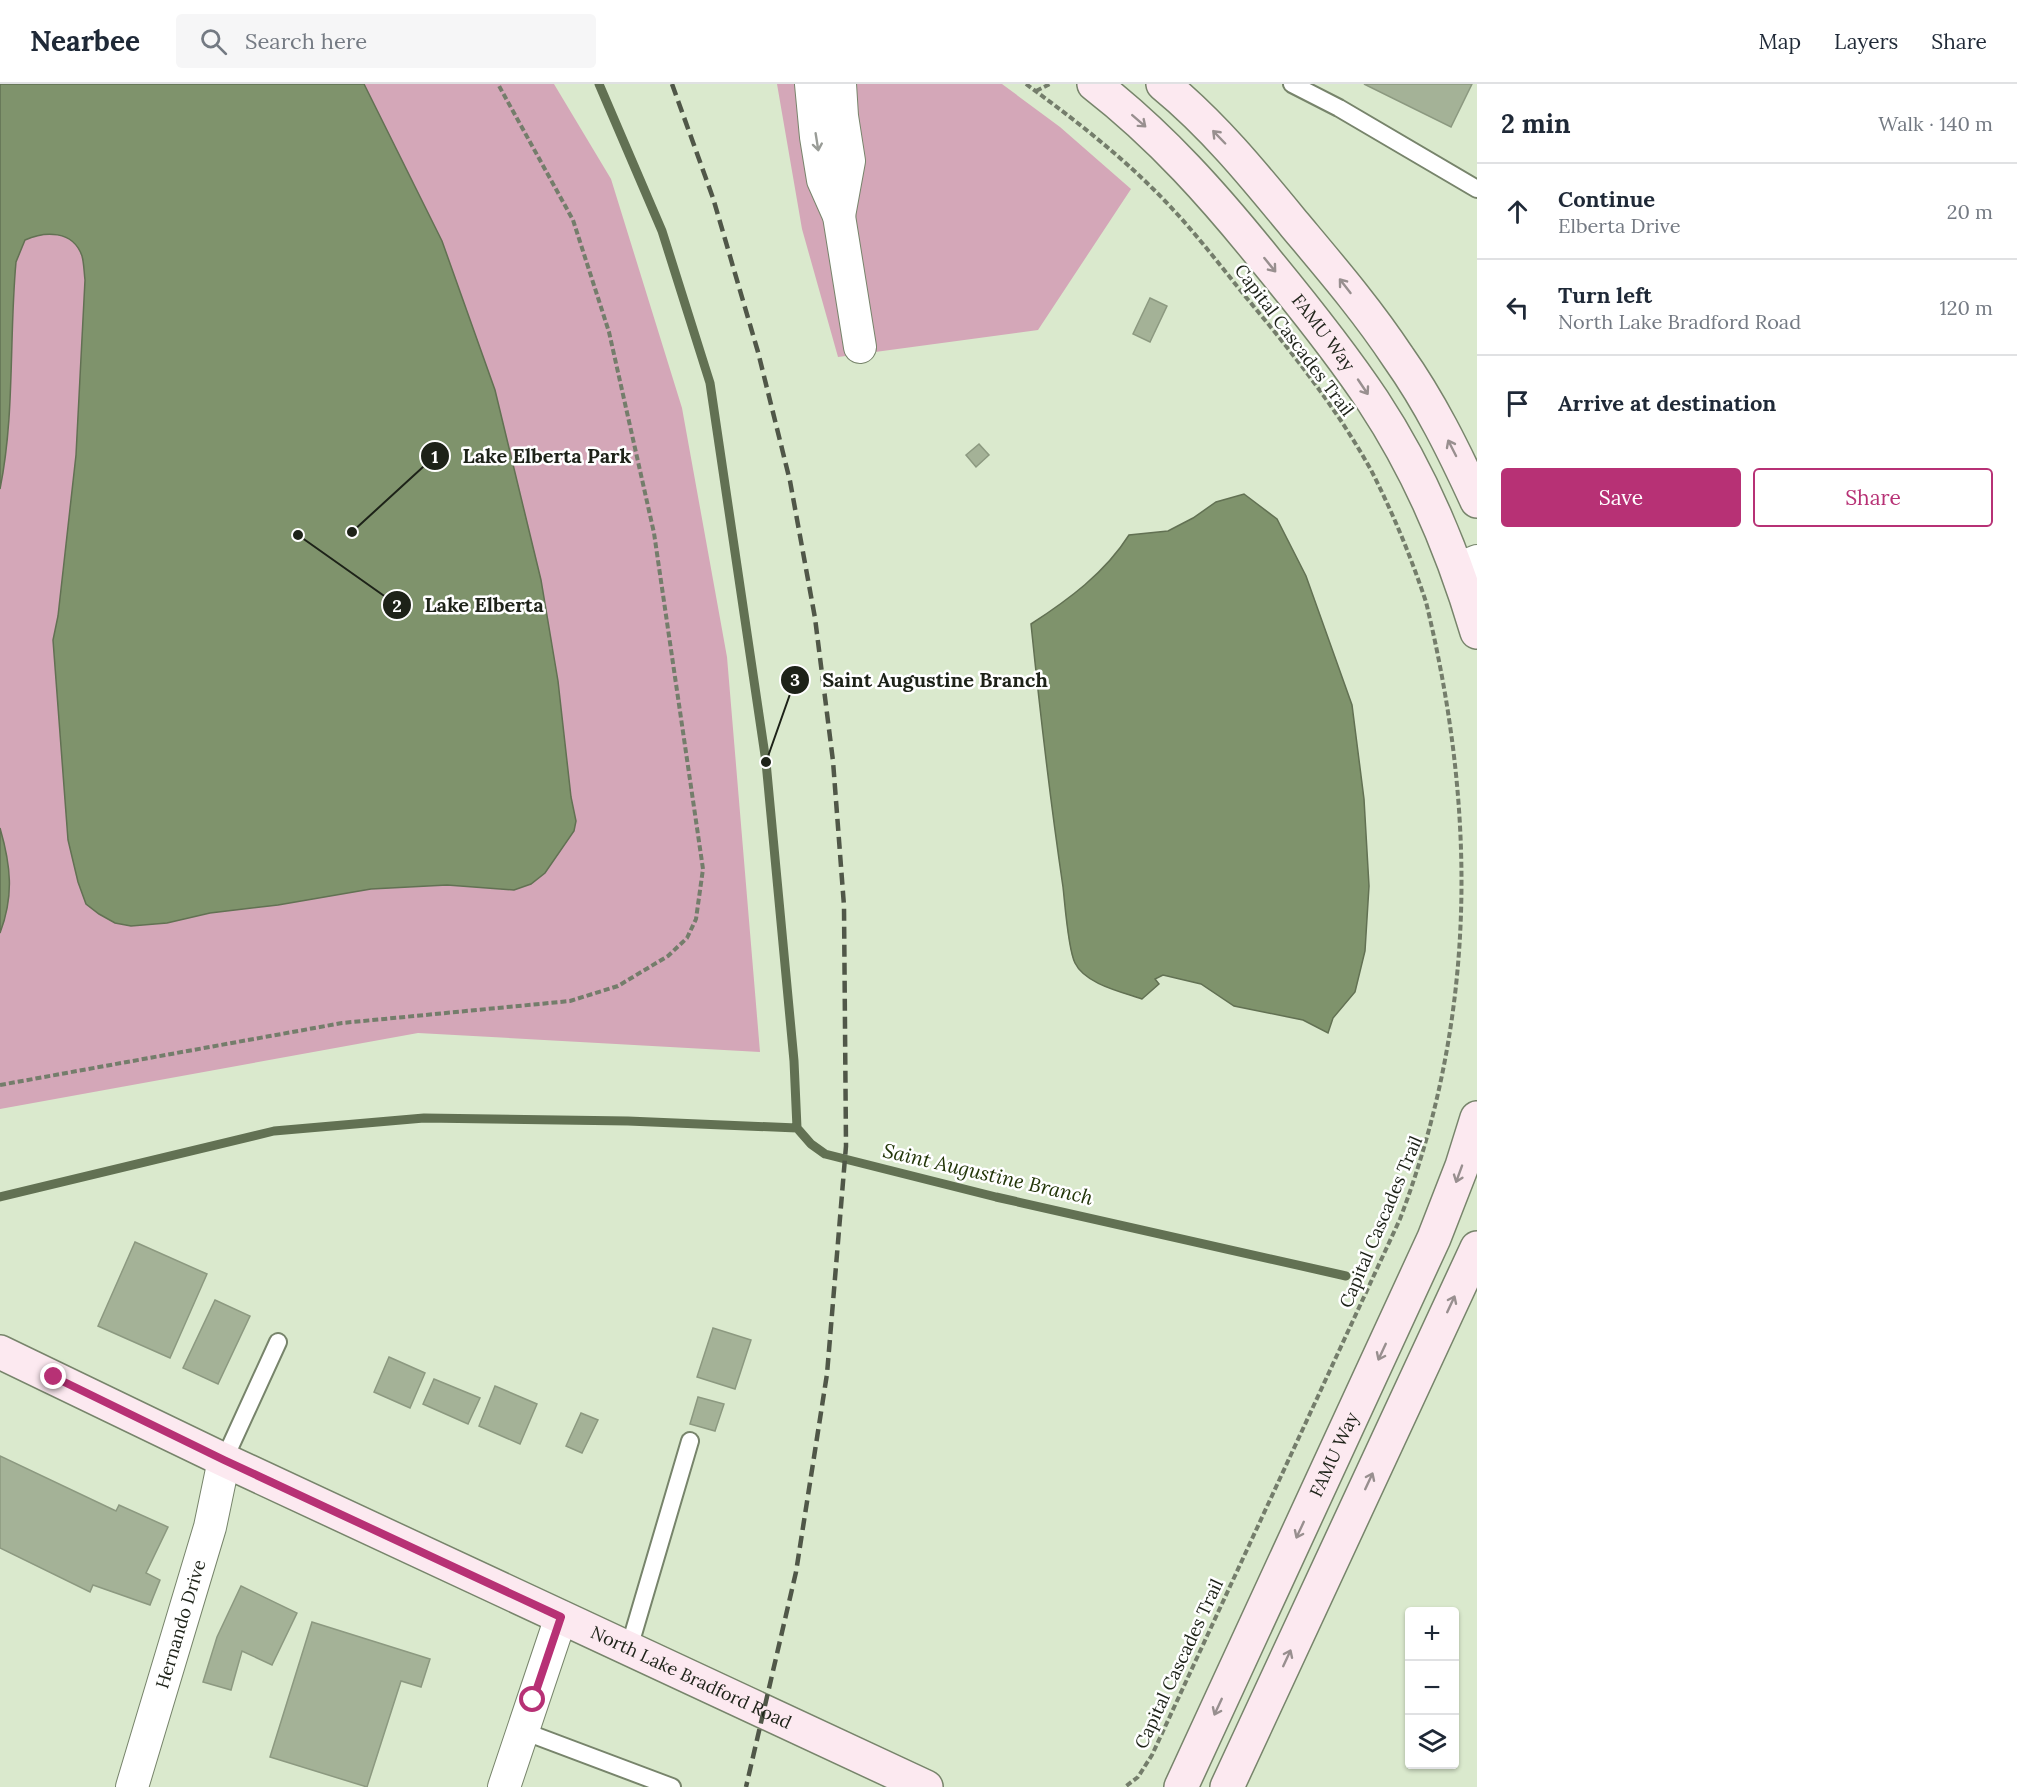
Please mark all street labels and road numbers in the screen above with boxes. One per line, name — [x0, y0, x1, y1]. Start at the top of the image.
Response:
street label: Capital Cascades Trail — [1230, 259, 1359, 420]
street label: FAMU Way — [1287, 289, 1361, 376]
street label: Capital Cascades Trail — [1334, 1132, 1427, 1311]
street label: FAMU Way — [1304, 1408, 1363, 1501]
street label: Hernando Drive — [150, 1557, 211, 1691]
street label: Capital Cascades Trail — [1129, 1575, 1228, 1752]
street label: North Lake Bradford Road — [587, 1620, 796, 1734]

